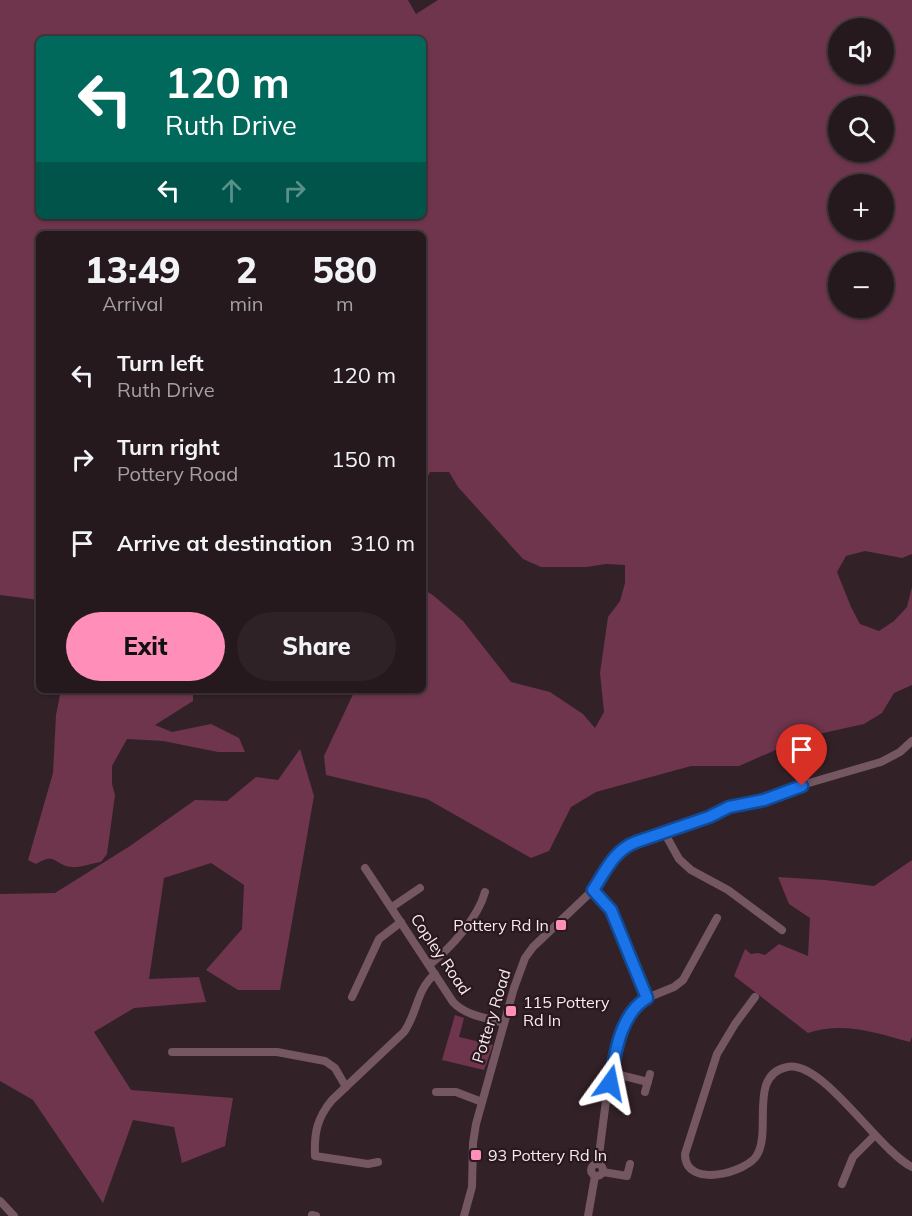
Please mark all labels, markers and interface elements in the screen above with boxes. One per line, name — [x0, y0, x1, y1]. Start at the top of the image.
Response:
map controls — [828, 18, 894, 318]
button: sound — [828, 18, 894, 84]
text: 120 m — [165, 56, 290, 109]
icon: left — [66, 60, 144, 138]
button: search — [828, 96, 894, 162]
text: Ruth Drive — [165, 108, 297, 142]
icon: left — [152, 174, 185, 207]
icon: ahead — [215, 174, 248, 207]
icon: right — [278, 174, 311, 207]
button: + — [828, 174, 894, 240]
text: 13:49 — [85, 247, 181, 292]
text: 2 — [236, 247, 257, 292]
text: 580 — [312, 247, 377, 292]
button: − — [828, 252, 894, 318]
text: Arrival — [102, 291, 163, 316]
text: min — [229, 291, 264, 316]
text: m — [336, 291, 354, 316]
text: Turn left — [117, 349, 204, 377]
icon: left — [66, 359, 99, 392]
text: 120 m — [331, 361, 396, 389]
text: Ruth Drive — [117, 377, 215, 402]
text: Turn right — [117, 433, 220, 461]
icon: right — [66, 443, 99, 476]
text: 150 m — [331, 445, 396, 473]
text: Pottery Road — [117, 461, 238, 486]
icon: arrive — [66, 527, 99, 560]
text: Arrive at destination — [117, 529, 332, 557]
text: 310 m — [350, 529, 415, 557]
button: Exit — [66, 612, 225, 681]
button: Share — [237, 612, 396, 681]
pin — [776, 724, 827, 786]
icon: arrive — [785, 733, 818, 766]
street label: Copley Road — [407, 910, 475, 998]
place label: Pottery Rd In — [453, 915, 549, 935]
marker: Pottery Rd In — [554, 918, 568, 932]
street label: Pottery Road — [467, 967, 515, 1065]
place label: 115 Pottery Rd In — [523, 992, 610, 1030]
marker: 115 Pottery Rd In — [504, 1004, 518, 1018]
position arrow — [578, 1051, 642, 1115]
place label: 93 Pottery Rd In — [488, 1145, 607, 1165]
marker: 93 Pottery Rd In — [469, 1148, 483, 1162]

